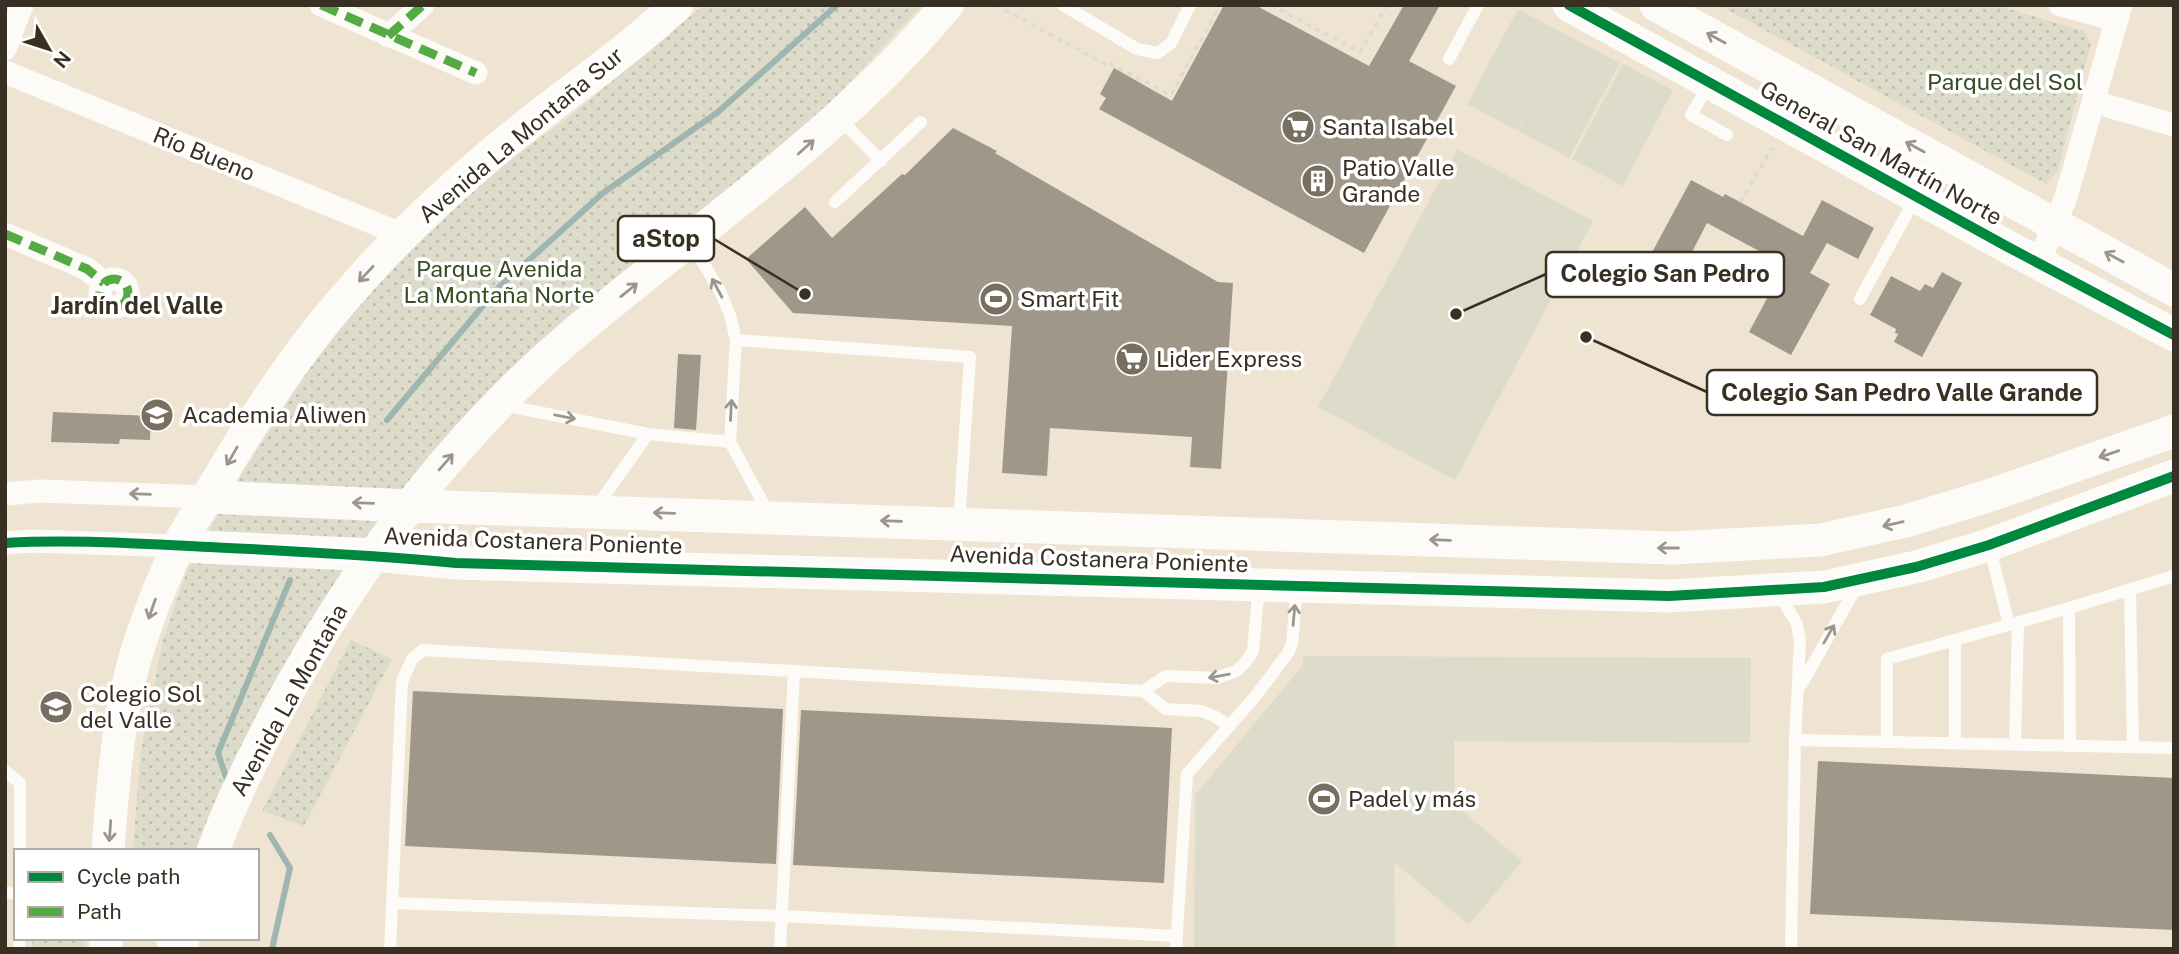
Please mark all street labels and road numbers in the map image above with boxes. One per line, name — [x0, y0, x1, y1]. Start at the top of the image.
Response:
street label: Avenida La Montaña Sur — [413, 41, 628, 228]
street label: General San Martín Norte — [1755, 75, 2007, 230]
street label: Río Bueno — [149, 121, 259, 186]
street label: Avenida Costanera Poniente — [383, 522, 683, 559]
street label: Avenida Costanera Poniente — [949, 540, 1249, 577]
street label: Avenida La Montaña — [225, 599, 353, 800]

